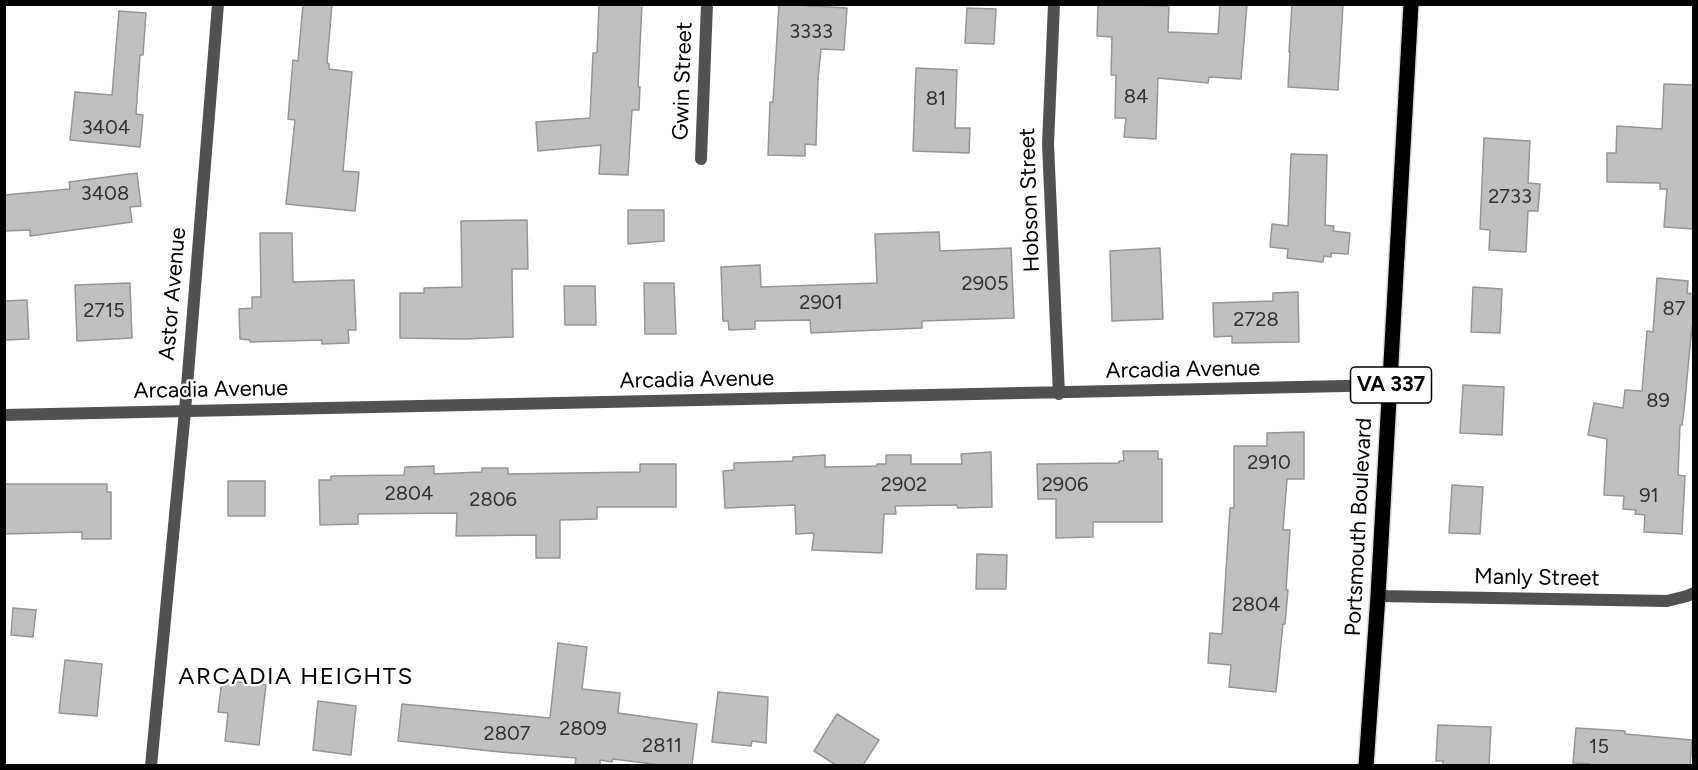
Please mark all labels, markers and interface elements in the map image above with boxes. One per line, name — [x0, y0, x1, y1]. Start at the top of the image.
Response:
house number: 3333 — [789, 20, 833, 44]
street label: Gwin Street — [668, 21, 698, 141]
house number: 84 — [1124, 85, 1148, 109]
house number: 81 — [926, 87, 946, 111]
house number: 3404 — [82, 116, 130, 140]
street label: Hobson Street — [1014, 127, 1046, 273]
house number: 3408 — [81, 182, 129, 206]
house number: 2733 — [1488, 185, 1532, 209]
street label: Astor Avenue — [154, 226, 192, 362]
house number: 2905 — [962, 272, 1008, 296]
house number: 2901 — [799, 291, 843, 315]
house number: 87 — [1662, 297, 1686, 321]
house number: 2715 — [83, 299, 125, 323]
house number: 2728 — [1233, 308, 1279, 332]
street label: Arcadia Avenue — [1106, 355, 1260, 385]
street label: Arcadia Avenue — [620, 365, 774, 395]
road number: VA 337 — [1350, 367, 1432, 403]
street label: Arcadia Avenue — [134, 375, 288, 405]
house number: 89 — [1646, 389, 1670, 413]
street label: Portsmouth Boulevard — [1340, 417, 1378, 637]
house number: 2910 — [1247, 451, 1291, 475]
house number: 2902 — [881, 473, 927, 497]
house number: 2906 — [1042, 473, 1088, 497]
house number: 2804 — [385, 482, 433, 506]
house number: 91 — [1639, 484, 1659, 508]
house number: 2806 — [469, 488, 517, 512]
street label: Manly Street — [1474, 564, 1600, 592]
house number: 2804 — [1232, 593, 1280, 617]
district label: ARCADIA HEIGHTS — [178, 663, 414, 691]
house number: 2809 — [559, 717, 607, 741]
house number: 2807 — [483, 722, 531, 746]
house number: 2811 — [642, 734, 682, 758]
house number: 15 — [1589, 735, 1609, 759]

